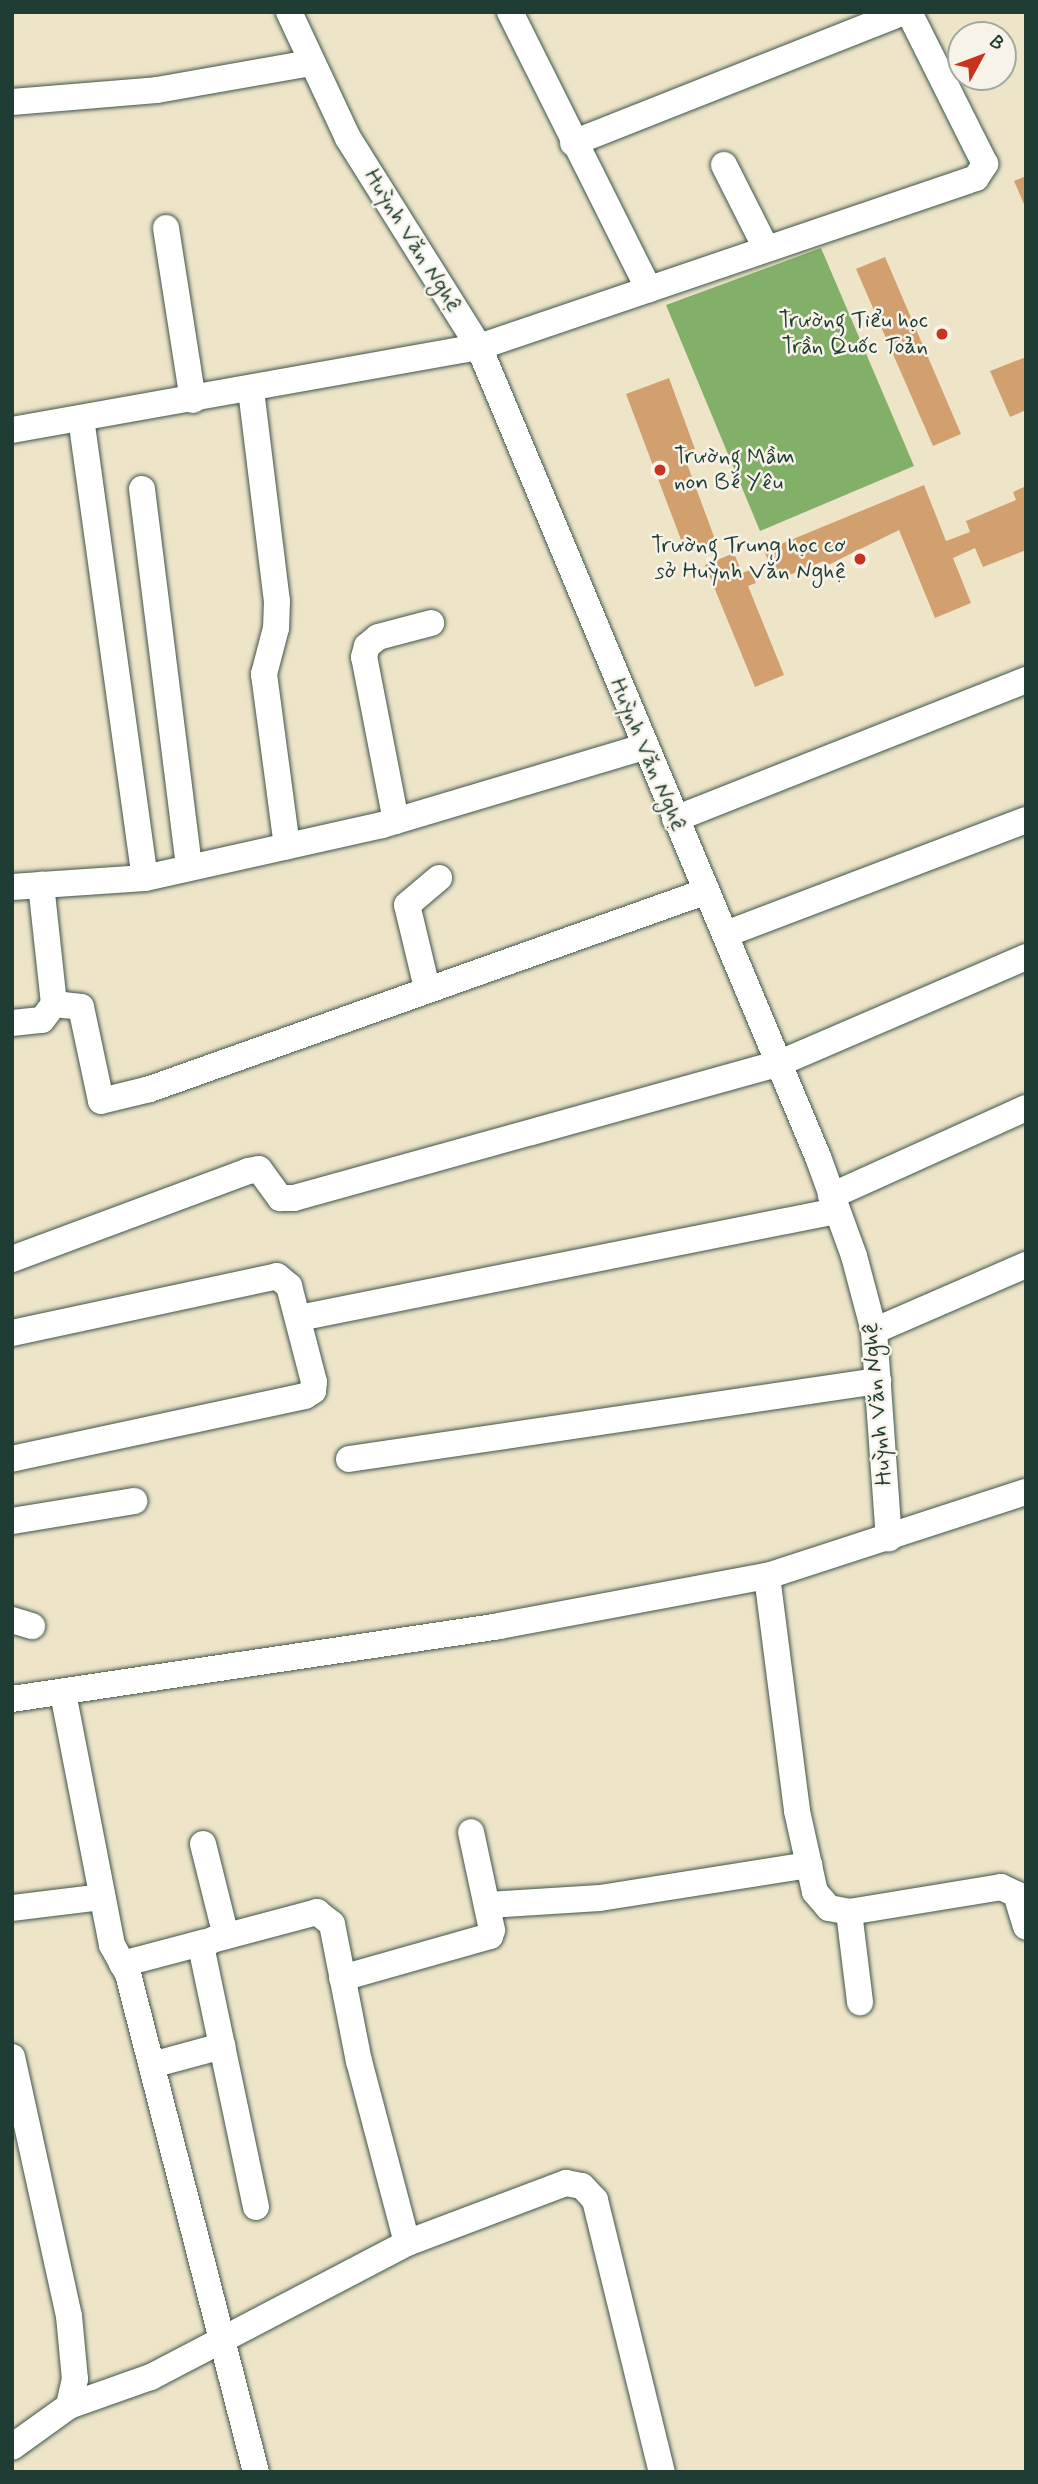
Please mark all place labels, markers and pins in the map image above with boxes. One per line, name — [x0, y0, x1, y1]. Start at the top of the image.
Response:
place label: Trường Tiểu học Trần Quốc Toản — [781, 307, 928, 361]
marker: Trường Tiểu học Trần Quốc Toản — [934, 326, 950, 342]
place label: Trường Mầm non Bé Yêu — [674, 443, 796, 497]
marker: Trường Mầm non Bé Yêu — [652, 462, 668, 478]
place label: Trường Trung học cơ sở Huỳnh Văn Nghệ — [650, 532, 846, 586]
marker: Trường Trung học cơ sở Huỳnh Văn Nghệ — [852, 551, 868, 567]

